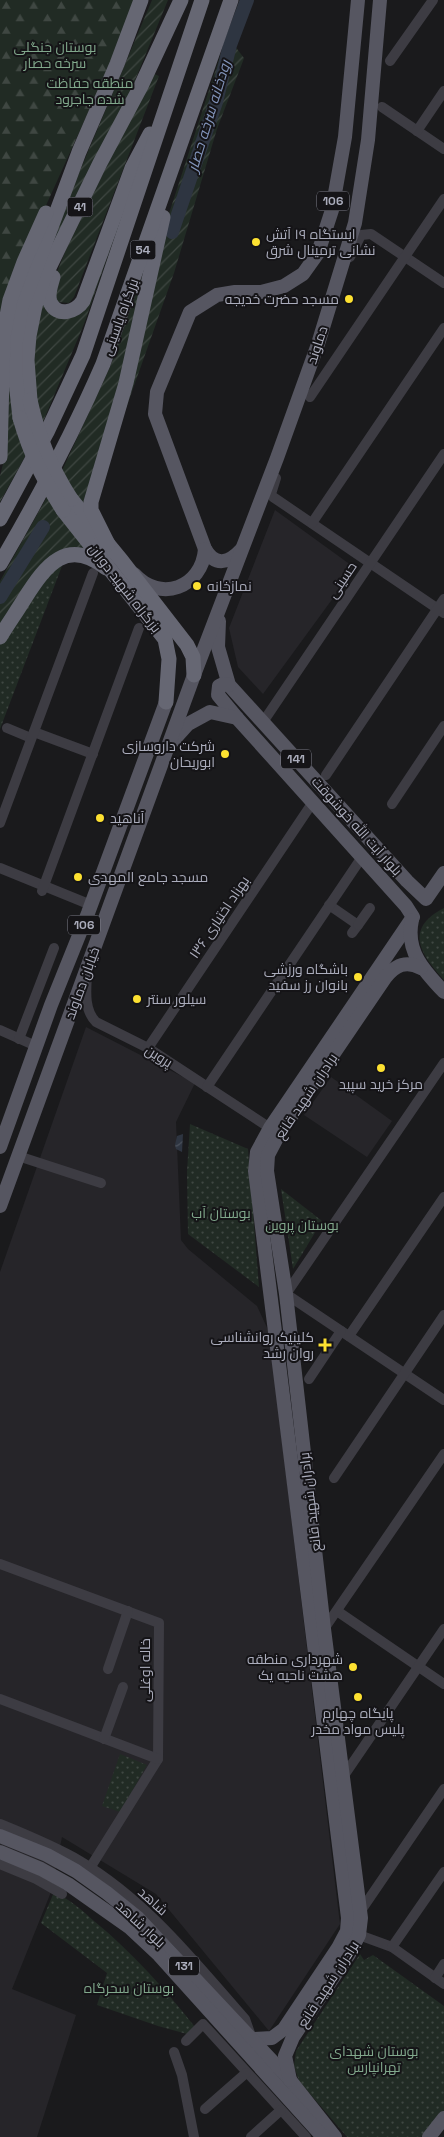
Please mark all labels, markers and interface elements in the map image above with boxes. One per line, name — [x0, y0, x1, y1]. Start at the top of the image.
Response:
park label: بوستان جنگلی سرخه حصار — [13, 38, 97, 72]
water label: رودخانه سرخه حصار — [182, 57, 235, 176]
park label: منطقه حفاظت شده جاجرود — [47, 74, 133, 108]
road number: 106 — [317, 192, 349, 210]
road number: 41 — [68, 198, 92, 216]
place label: ایستگاه ۱۹ آتش نشانی ترمینال شرق — [266, 225, 375, 259]
marker: ایستگاه ۱۹ آتش نشانی ترمینال شرق — [250, 236, 262, 248]
road number: 54 — [130, 240, 156, 260]
street label: بزرگراه یاسینی — [98, 276, 142, 358]
place label: مسجد حضرت خدیجه — [225, 290, 339, 308]
marker: مسجد حضرت خدیجه — [343, 293, 355, 305]
street label: دماوند — [302, 324, 332, 366]
street label: بزرگراه شهید دوران — [85, 540, 165, 636]
street label: حسینی — [323, 558, 361, 602]
place label: نمازخانه — [207, 577, 252, 595]
marker: نمازخانه — [191, 580, 203, 592]
place label: شرکت داروسازی ابوریحان — [122, 737, 215, 771]
marker: شرکت داروسازی ابوریحان — [219, 748, 231, 760]
road number: 141 — [281, 750, 311, 769]
street label: بلوار آیت الله خوشوقت — [308, 773, 406, 879]
place label: آناهید — [110, 809, 145, 827]
marker: آناهید — [94, 812, 106, 824]
place label: مسجد جامع المهدی — [88, 868, 208, 886]
marker: مسجد جامع المهدی — [72, 871, 84, 883]
street label: بهزاد اختیاری ۱۳۶ — [185, 872, 253, 962]
road number: 106 — [68, 916, 100, 934]
street label: خیابان دماوند — [61, 944, 103, 1022]
place label: باشگاه ورزشی بانوان رز سفید — [264, 960, 348, 994]
marker: باشگاه ورزشی بانوان رز سفید — [352, 971, 364, 983]
place label: سیلور سنتر — [146, 990, 206, 1008]
marker: سیلور سنتر — [131, 993, 143, 1005]
street label: پروین — [141, 1041, 176, 1072]
street label: برادران شهید قانع — [271, 1049, 341, 1143]
marker: مرکز خرید سپید — [375, 1062, 387, 1074]
place label: مرکز خرید سپید — [339, 1075, 423, 1094]
park label: بوستان آب — [191, 1204, 251, 1222]
park label: بوستان پروین — [265, 1216, 339, 1235]
place label: کلینیک روانشناسی روان رشد — [211, 1328, 314, 1362]
marker: کلینیک روانشناسی روان رشد — [318, 1338, 332, 1352]
street label: برادران شهید قانع — [295, 1451, 325, 1553]
street label: خاله اوغلی — [136, 1638, 154, 1702]
place label: شهرداری منطقه هشت ناحیه یک — [247, 1650, 343, 1684]
marker: شهرداری منطقه هشت ناحیه یک — [347, 1661, 359, 1673]
marker: پایگاه چهارم پلیس مواد مخدر — [352, 1691, 364, 1703]
place label: پایگاه چهارم پلیس مواد مخدر — [310, 1704, 405, 1739]
street label: شاهد — [134, 1883, 172, 1919]
street label: بلوار شاهد — [112, 1896, 170, 1952]
street label: برادران شهید قانع — [293, 1937, 363, 2031]
road number: 131 — [169, 1956, 199, 1975]
park label: بوستان سحرگاه — [84, 1979, 174, 1997]
park label: بوستان شهدای تهرانپارس — [329, 2042, 419, 2077]

